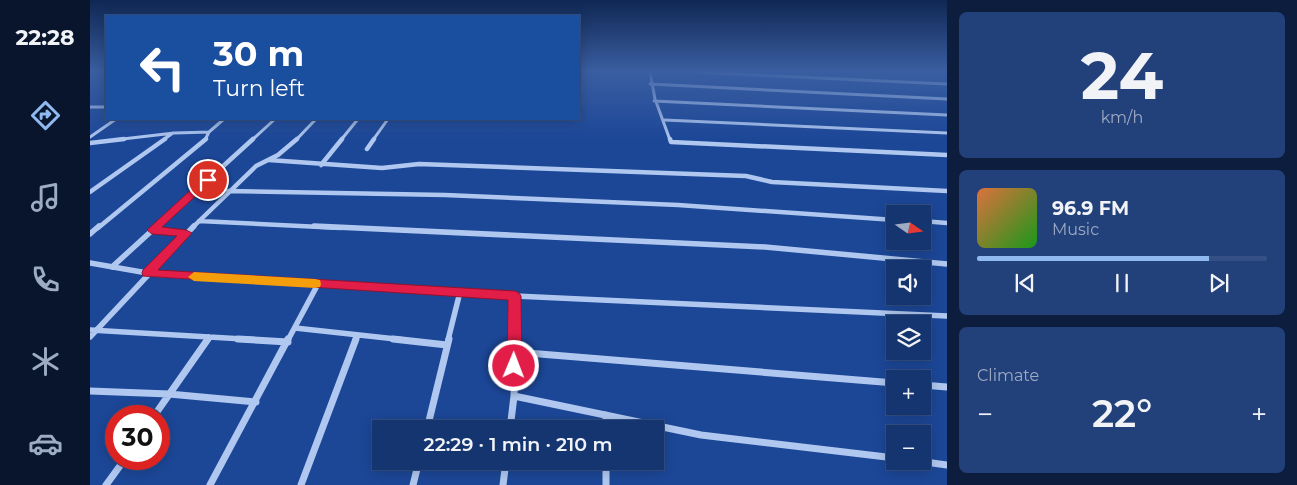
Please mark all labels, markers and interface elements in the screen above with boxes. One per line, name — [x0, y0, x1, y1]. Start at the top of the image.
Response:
text: 22:28 — [15, 24, 75, 51]
text: 30 m — [213, 32, 304, 75]
icon: left — [130, 35, 195, 100]
text: 24 — [1081, 36, 1163, 115]
text: Turn left — [213, 75, 305, 102]
icon: directions — [28, 98, 63, 133]
text: km/h — [1101, 108, 1143, 127]
pin — [187, 159, 229, 201]
icon: arrive — [194, 166, 222, 194]
icon: music — [28, 180, 63, 215]
text: 96.9 FM — [1052, 197, 1129, 220]
north arrow — [886, 205, 931, 250]
map controls — [886, 205, 931, 470]
text: Music — [1052, 220, 1099, 239]
button: sound — [886, 260, 931, 305]
icon: phone — [28, 262, 63, 297]
icon: previous — [1011, 269, 1039, 297]
icon: pause — [1108, 269, 1136, 297]
icon: next — [1205, 269, 1233, 297]
button: layers — [886, 315, 931, 360]
position arrow — [487, 339, 539, 391]
icon: climate — [28, 344, 63, 379]
text: Climate — [977, 366, 1039, 385]
button: + — [886, 370, 931, 415]
text: 22° — [1092, 390, 1152, 437]
text: − — [977, 397, 993, 431]
text: + — [1251, 397, 1267, 431]
speed limit sign: 30 — [105, 405, 170, 470]
button: − — [886, 425, 931, 470]
icon: car — [28, 426, 63, 461]
text: 22:29 · 1 min · 210 m — [424, 433, 612, 456]

